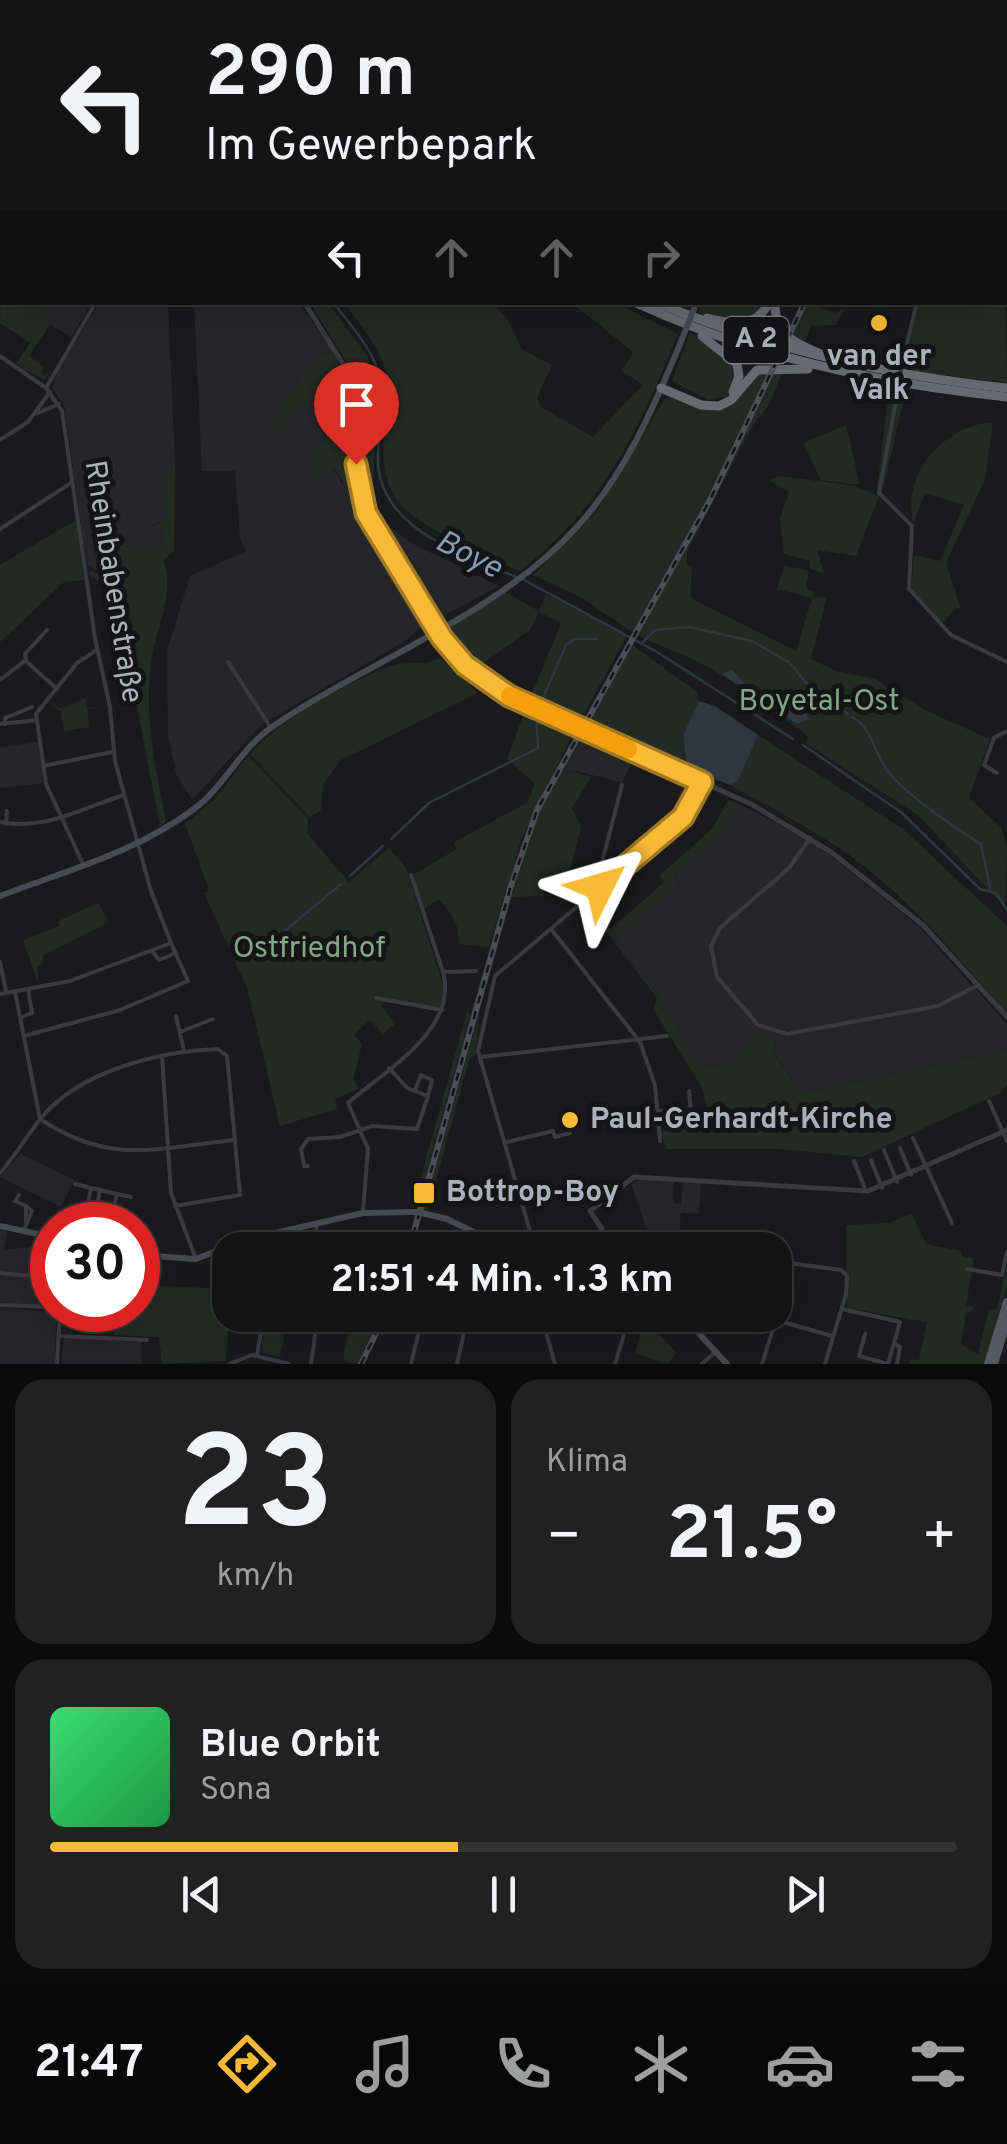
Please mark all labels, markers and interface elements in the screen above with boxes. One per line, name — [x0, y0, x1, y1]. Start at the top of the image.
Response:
text: 290 m — [205, 32, 416, 121]
icon: left — [40, 40, 170, 170]
text: Im Gewerbepark — [205, 119, 537, 176]
icon: left — [319, 230, 374, 285]
icon: ahead — [424, 230, 479, 285]
icon: ahead — [529, 230, 584, 285]
icon: right — [634, 230, 689, 285]
marker: van der Valk — [868, 312, 890, 334]
road number: A 2 — [724, 317, 788, 363]
place label: van der Valk — [827, 339, 932, 410]
pin — [314, 362, 399, 465]
icon: arrive — [329, 377, 384, 432]
street label: Rheinbabenstraße — [75, 458, 149, 706]
water label: Boye — [428, 523, 508, 590]
park label: Boyetal-Ost — [739, 684, 899, 721]
position arrow — [548, 835, 652, 939]
park label: Ostfriedhof — [233, 931, 385, 968]
place label: Paul-Gerhardt-Kirche — [590, 1102, 892, 1139]
marker: Paul-Gerhardt-Kirche — [559, 1109, 581, 1131]
place label: Bottrop-Boy — [446, 1175, 619, 1212]
marker: Bottrop-Boy — [411, 1180, 437, 1206]
speed limit sign: 30 — [30, 1202, 160, 1332]
text: 21:51 · 4 Min. · 1.3 km — [330, 1257, 674, 1306]
text: 23 — [177, 1409, 334, 1574]
text: Klima — [546, 1443, 628, 1483]
text: 21.5° — [666, 1491, 837, 1586]
text: − — [546, 1504, 581, 1574]
text: + — [922, 1504, 957, 1574]
text: km/h — [217, 1557, 294, 1597]
text: Blue Orbit — [200, 1722, 381, 1771]
text: Sona — [200, 1771, 271, 1811]
icon: previous — [174, 1867, 229, 1922]
icon: pause — [476, 1867, 531, 1922]
icon: next — [778, 1867, 833, 1922]
icon: directions — [212, 2029, 282, 2099]
icon: music — [350, 2029, 420, 2099]
icon: phone — [488, 2029, 558, 2099]
icon: climate — [626, 2029, 696, 2099]
icon: car — [765, 2029, 835, 2099]
icon: filters — [903, 2029, 973, 2099]
text: 21:47 — [34, 2036, 144, 2093]

